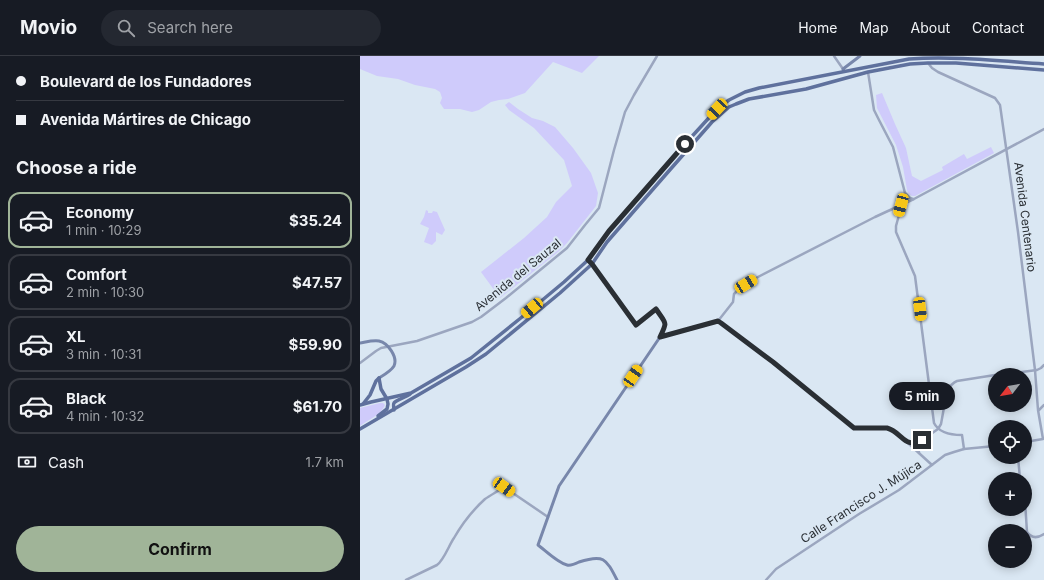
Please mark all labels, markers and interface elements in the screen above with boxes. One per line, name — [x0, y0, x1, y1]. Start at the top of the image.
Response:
search box — [101, 10, 381, 46]
text: Movio — [20, 16, 77, 39]
icon: search — [115, 17, 137, 39]
text: Search here — [147, 18, 233, 37]
text: Home — [798, 19, 837, 36]
text: Map — [859, 19, 889, 36]
text: About — [911, 19, 950, 36]
text: Contact — [972, 19, 1024, 36]
text: Boulevard de los Fundadores — [40, 72, 252, 91]
car — [704, 96, 730, 122]
text: Avenida Mártires de Chicago — [40, 110, 251, 129]
route start — [676, 135, 694, 153]
text: Choose a ride — [16, 157, 137, 178]
street label: Avenida Centenario — [1011, 161, 1040, 273]
car — [892, 192, 910, 218]
icon: car — [18, 202, 54, 238]
text: Economy — [66, 203, 134, 222]
text: $35.24 — [289, 211, 342, 230]
text: 1 min · 10:29 — [66, 222, 141, 238]
street label: Avenida del Sauzal — [471, 235, 564, 314]
icon: car — [18, 264, 54, 300]
text: Comfort — [66, 265, 127, 284]
text: $47.57 — [292, 273, 342, 292]
car — [733, 273, 759, 295]
text: 2 min · 10:30 — [66, 284, 144, 300]
car — [519, 296, 545, 320]
car — [913, 296, 927, 322]
icon: car — [18, 326, 54, 362]
text: XL — [66, 327, 86, 346]
text: $59.90 — [289, 335, 342, 354]
text: 3 min · 10:31 — [66, 346, 142, 362]
car — [621, 363, 645, 389]
north arrow — [988, 368, 1032, 412]
map controls — [988, 368, 1032, 568]
callout: 5 min — [889, 382, 955, 410]
icon: car — [18, 388, 54, 424]
text: 5 min — [905, 388, 939, 404]
text: Black — [66, 389, 106, 408]
text: $61.70 — [293, 397, 342, 416]
text: 4 min · 10:32 — [66, 408, 145, 424]
button: locate — [988, 420, 1032, 464]
route end — [913, 431, 931, 449]
icon: cash — [16, 451, 38, 473]
text: Cash — [48, 453, 84, 472]
text: 1.7 km — [306, 454, 344, 470]
street label: Calle Francisco J. Mújica — [798, 457, 924, 546]
button: + — [988, 472, 1032, 516]
car — [491, 475, 517, 499]
button: − — [988, 524, 1032, 568]
button: Confirm — [16, 526, 344, 572]

